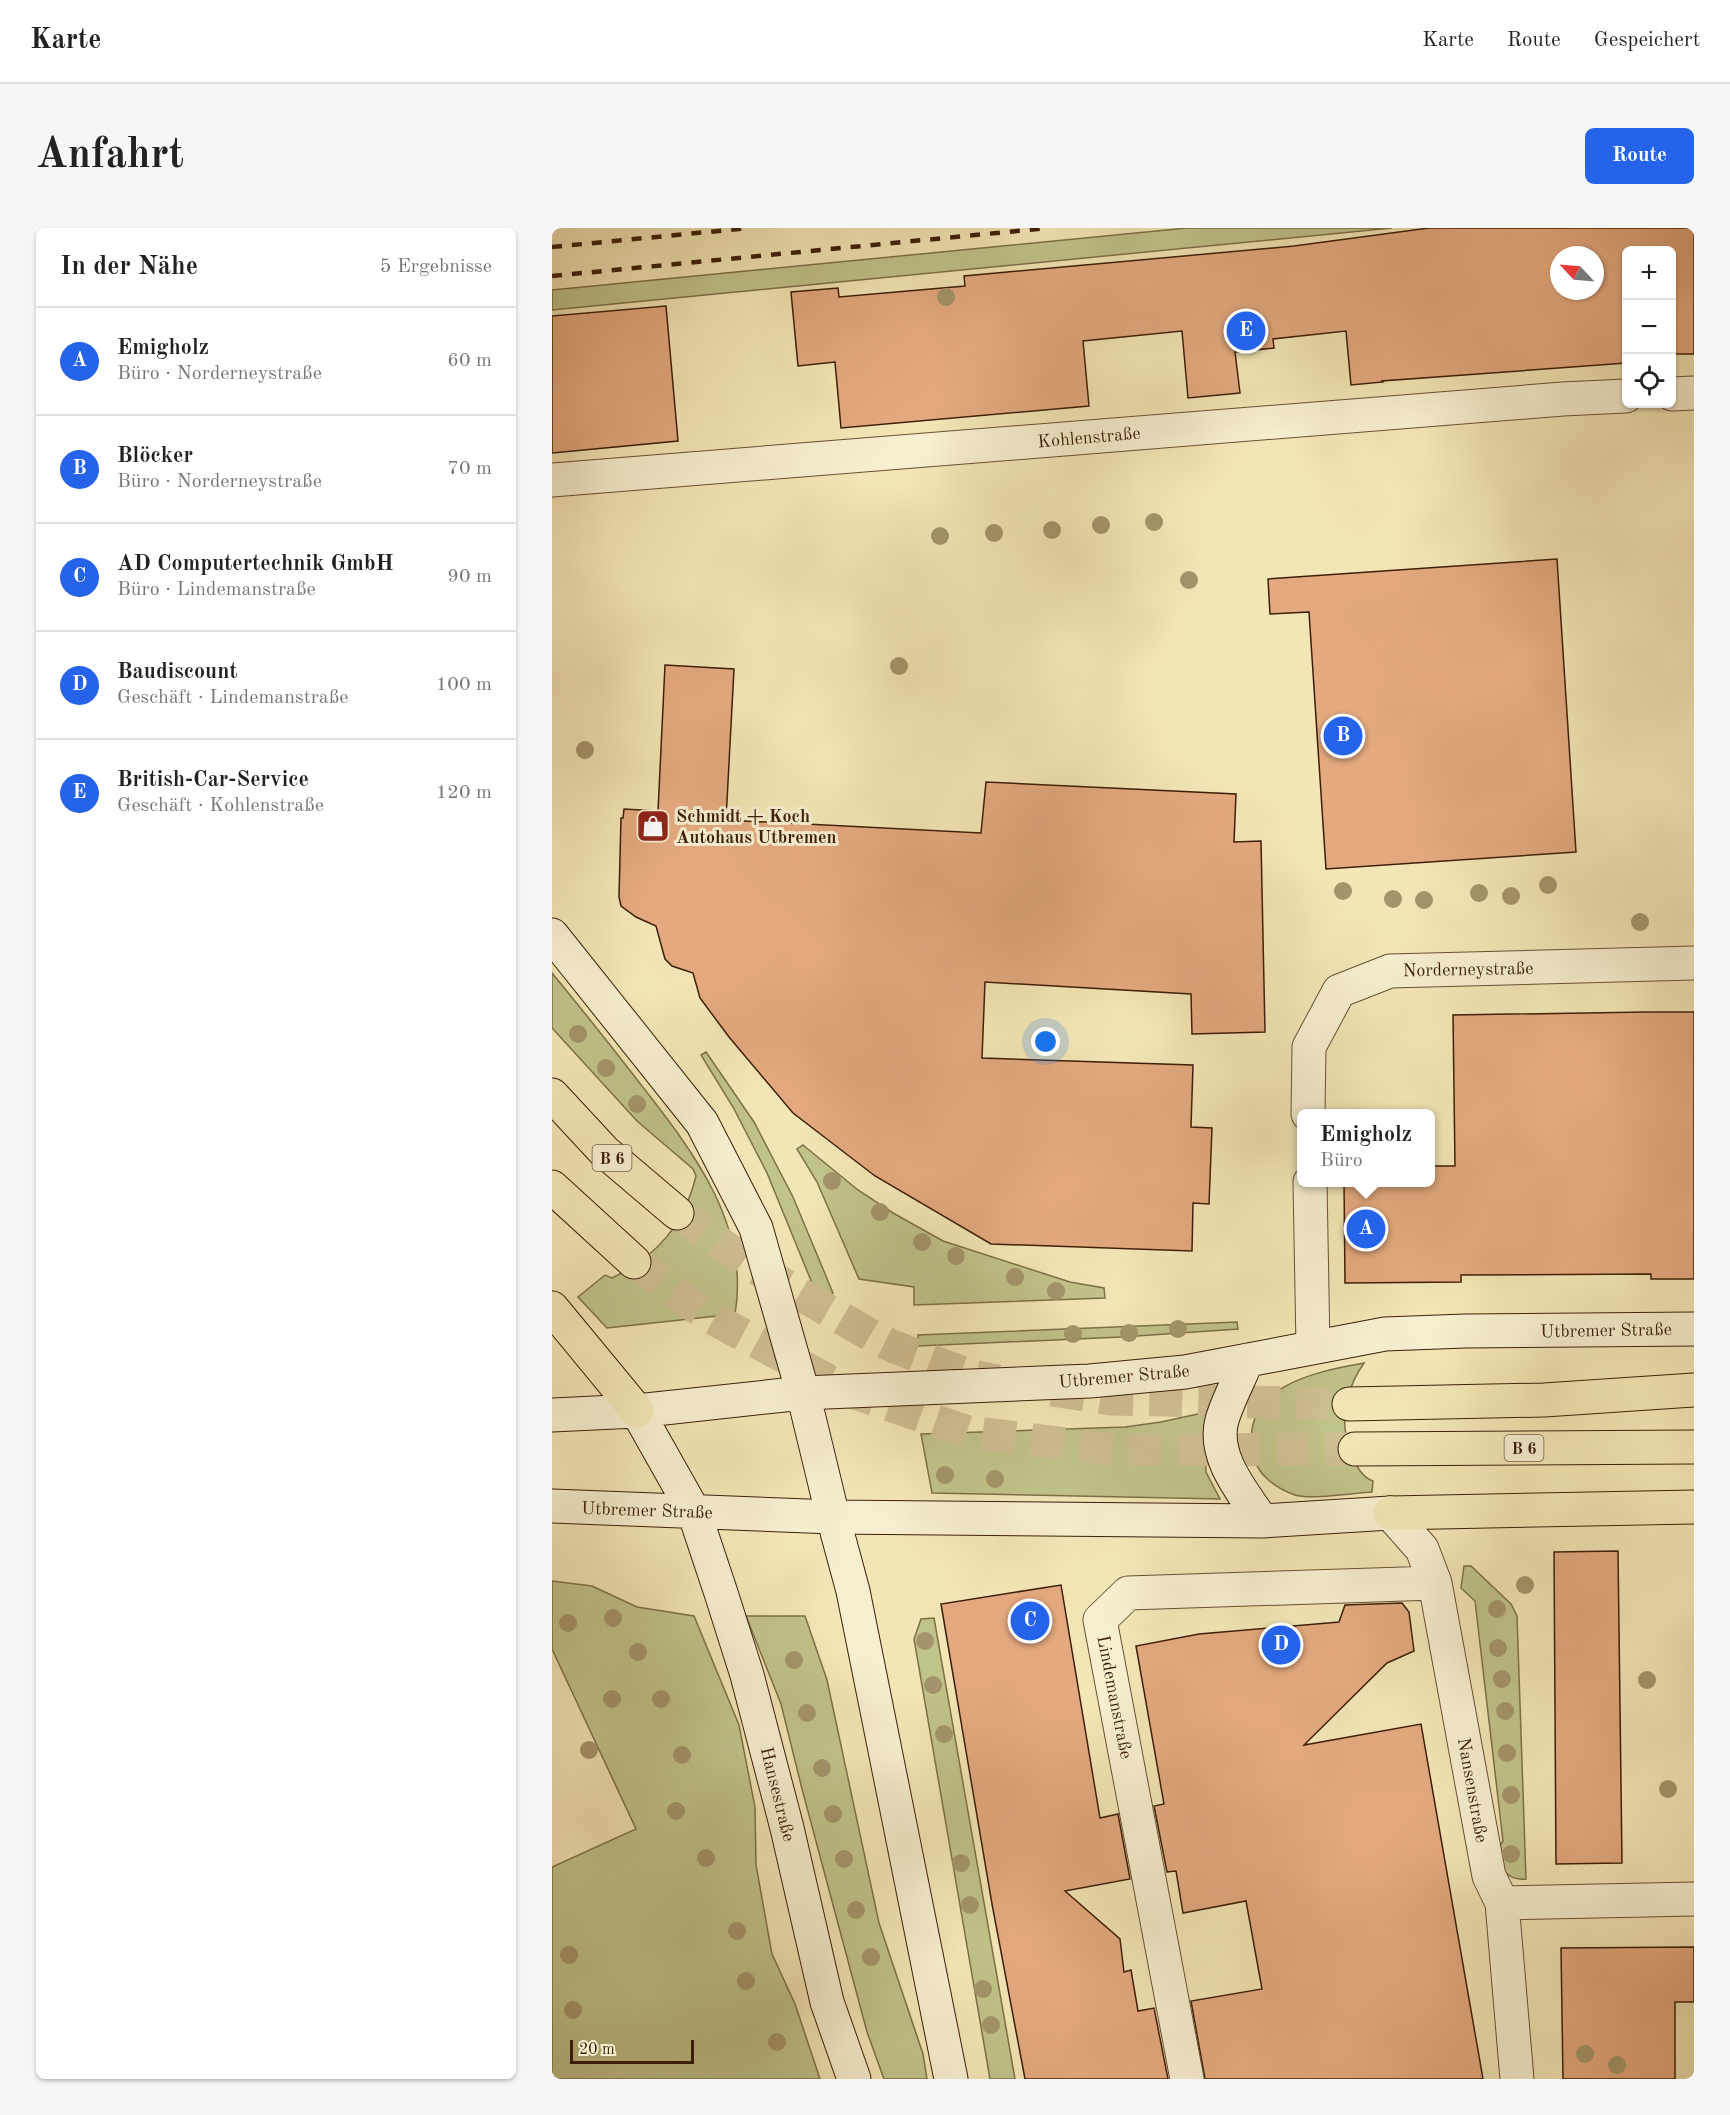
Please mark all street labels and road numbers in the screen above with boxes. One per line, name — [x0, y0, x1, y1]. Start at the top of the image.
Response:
street label: Kohlenstraße — [1037, 425, 1141, 451]
street label: Norderneystraße — [1402, 960, 1534, 980]
road number: B 6 — [592, 1145, 632, 1171]
street label: Utbremer Straße — [1540, 1321, 1672, 1341]
street label: Utbremer Straße — [1058, 1362, 1190, 1392]
road number: B 6 — [1504, 1435, 1544, 1461]
street label: Utbremer Straße — [581, 1500, 713, 1522]
street label: Lindemanstraße — [1093, 1634, 1135, 1760]
street label: Nansenstraße — [1454, 1736, 1490, 1844]
street label: Hansestraße — [757, 1745, 797, 1843]

